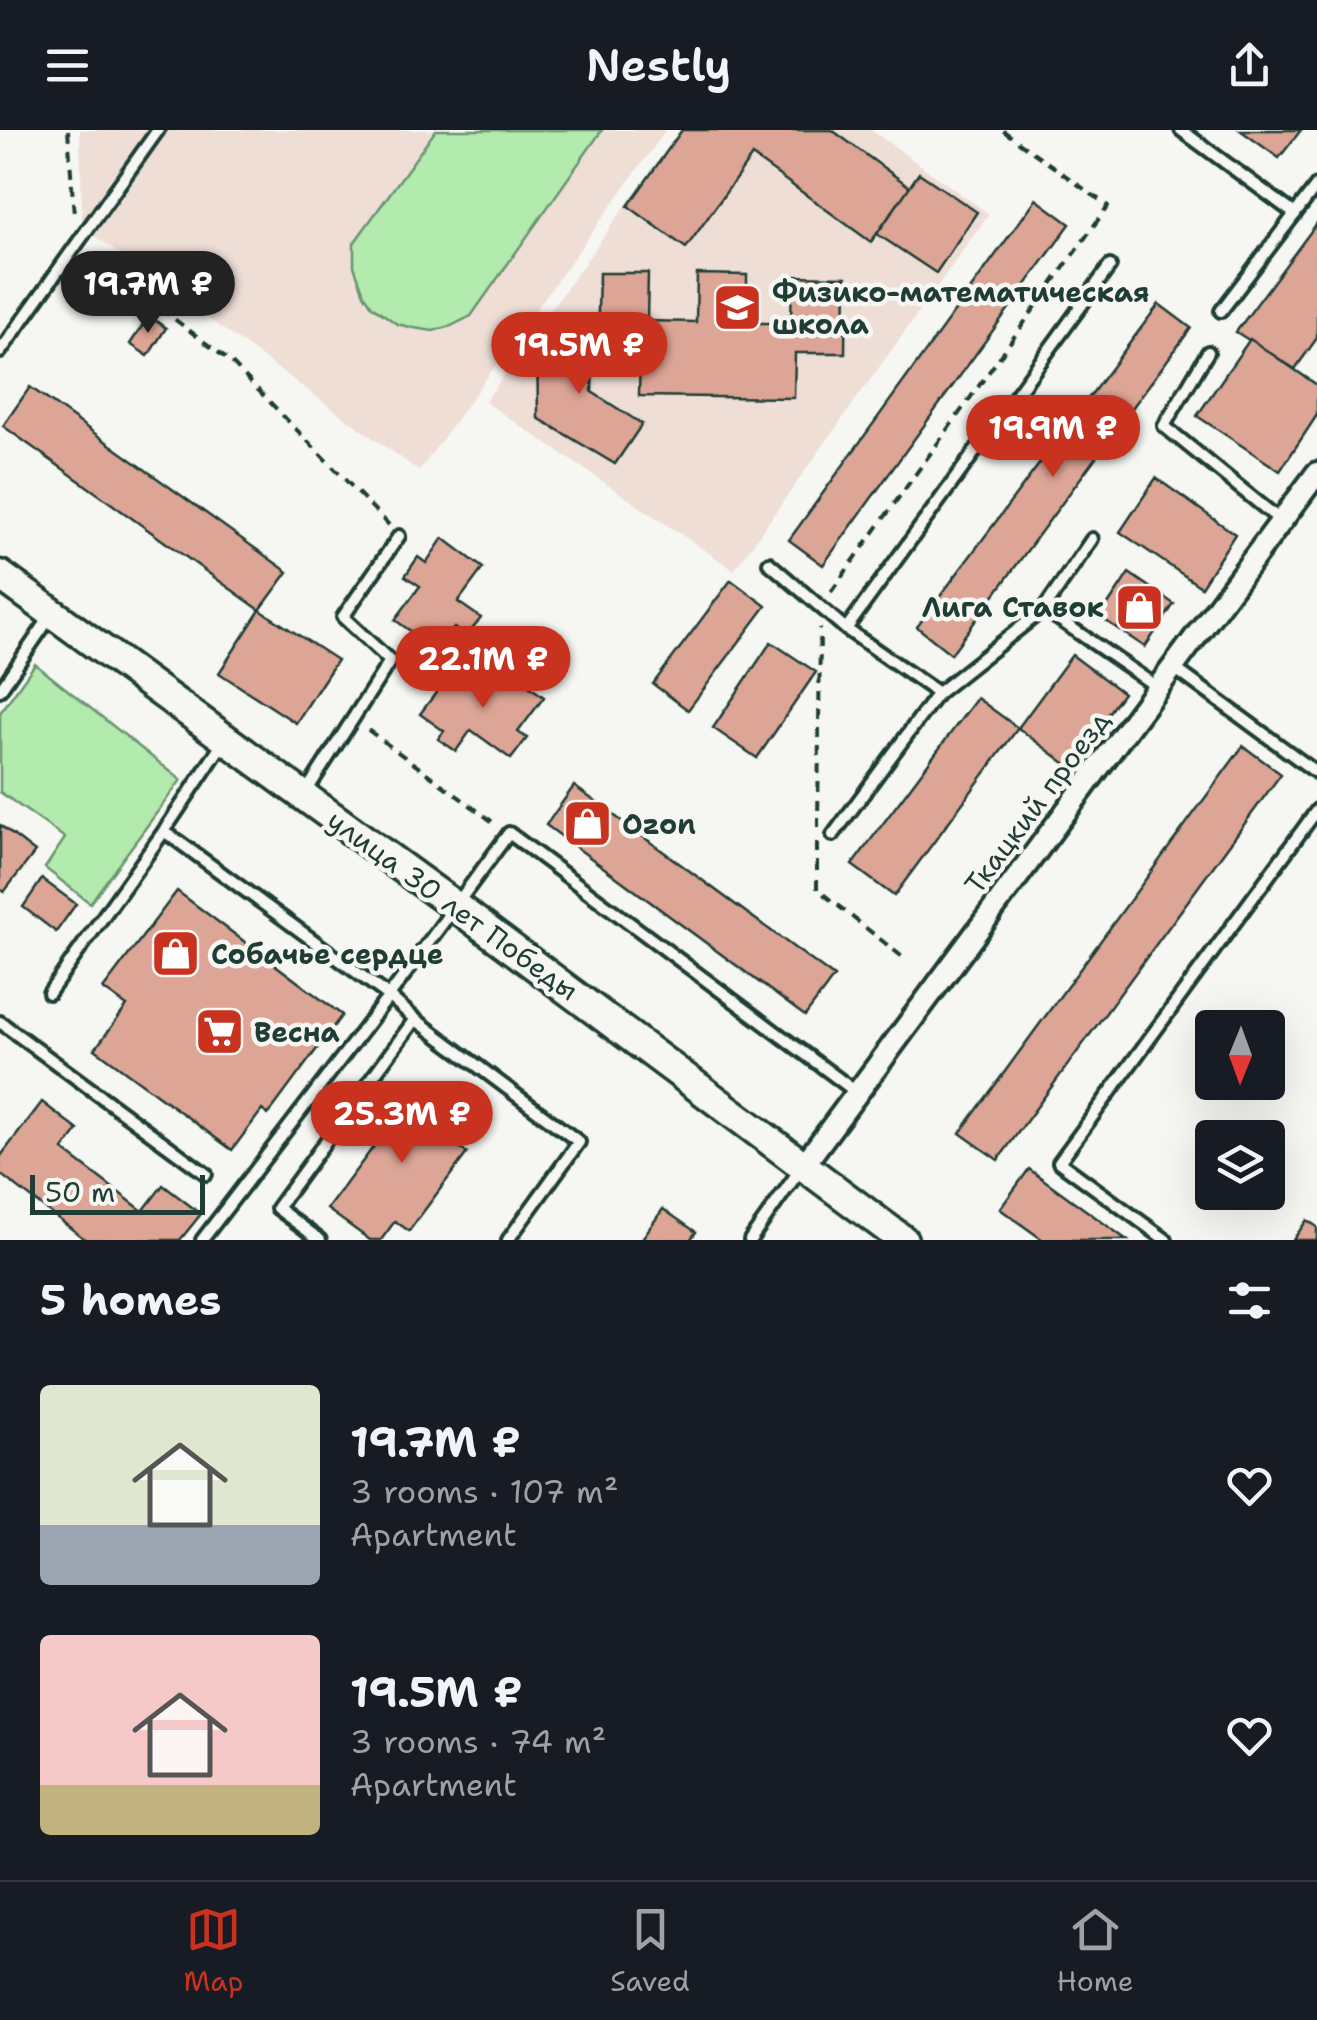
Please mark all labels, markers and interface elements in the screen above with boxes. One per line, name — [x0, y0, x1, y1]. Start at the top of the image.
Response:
text: Nestly — [586, 35, 731, 95]
icon: menu — [40, 38, 95, 93]
icon: share — [1222, 38, 1277, 93]
pin: 19.7M ₽ — [56, 251, 240, 336]
text: 19.7M ₽ — [83, 262, 213, 305]
place label: Физико-математическая школа — [772, 273, 1150, 343]
school or university icon: Физико-математическая школа — [711, 282, 763, 334]
pin: 19.5M ₽ — [487, 312, 671, 397]
text: 19.5M ₽ — [513, 323, 645, 366]
pin: 19.9M ₽ — [961, 395, 1145, 480]
text: 19.9M ₽ — [988, 406, 1118, 449]
shop icon: Лига Ставок — [1113, 581, 1165, 633]
place label: Лига Ставок — [922, 588, 1104, 626]
pin: 22.1M ₽ — [391, 626, 575, 711]
text: 22.1M ₽ — [417, 637, 549, 680]
street label: Ткацкий проезд — [956, 702, 1119, 901]
shop icon: Ozon — [561, 798, 613, 850]
street label: улица 30 лет Победы — [320, 801, 586, 1009]
place label: Ozon — [622, 805, 696, 843]
shop icon: Собачье сердце — [150, 928, 202, 980]
place label: Собачье сердце — [211, 935, 443, 973]
supermarket icon: Весна — [193, 1006, 245, 1058]
north arrow — [1195, 1010, 1285, 1100]
map controls — [1195, 1010, 1285, 1210]
place label: Весна — [254, 1013, 340, 1051]
pin: 25.3M ₽ — [310, 1081, 494, 1166]
text: 25.3M ₽ — [333, 1092, 471, 1135]
button: layers — [1195, 1120, 1285, 1210]
scale bar — [30, 1170, 205, 1214]
text: 50 m — [45, 1173, 115, 1211]
text: 5 homes — [40, 1272, 221, 1328]
icon: filters — [1222, 1273, 1277, 1328]
text: 19.7M ₽ — [350, 1414, 521, 1470]
icon: home — [120, 1425, 240, 1545]
icon: heart — [1222, 1458, 1277, 1513]
text: 3 rooms · 107 m² — [350, 1470, 618, 1513]
text: Apartment — [350, 1513, 517, 1556]
text: 19.5M ₽ — [350, 1664, 523, 1720]
icon: home — [120, 1675, 240, 1795]
icon: heart — [1222, 1708, 1277, 1763]
text: 3 rooms · 74 m² — [350, 1720, 606, 1763]
text: Apartment — [350, 1763, 517, 1806]
tab: Map — [183, 1902, 243, 2000]
tab: Saved — [610, 1902, 690, 2000]
tab: Home — [1057, 1902, 1134, 2000]

